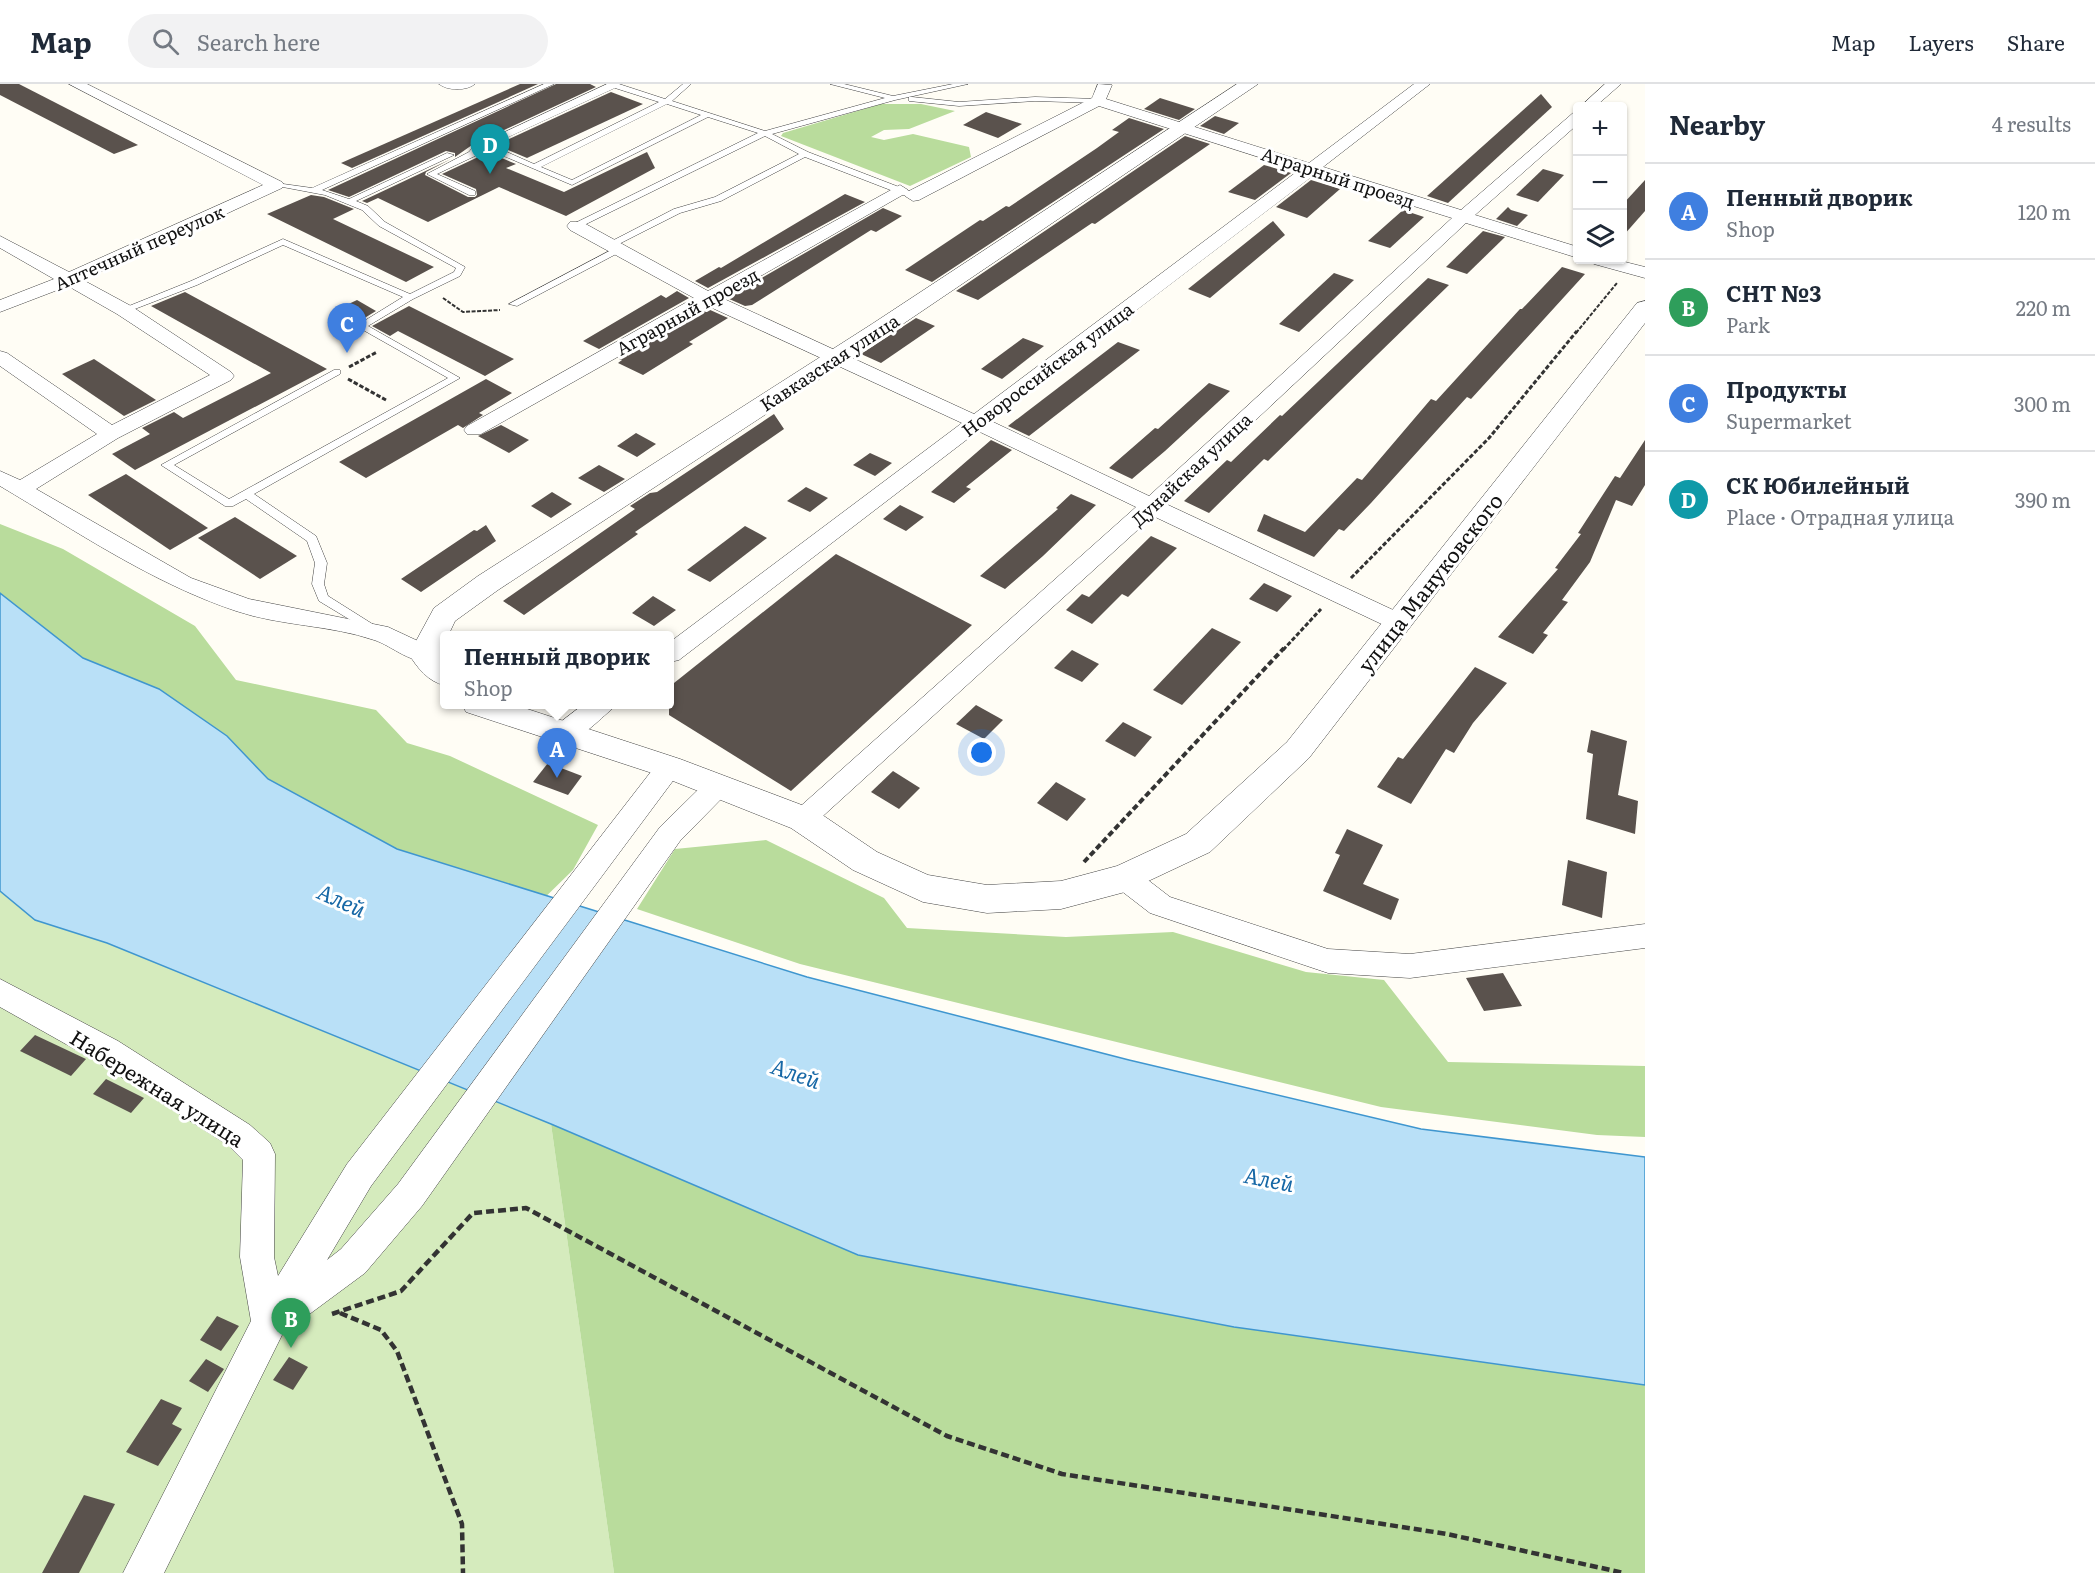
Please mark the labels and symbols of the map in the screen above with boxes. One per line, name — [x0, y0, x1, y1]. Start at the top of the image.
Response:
pin: D — [470, 124, 510, 174]
street label: Аграрный проезд — [1258, 139, 1418, 215]
street label: Аптечный переулок — [50, 197, 229, 297]
street label: Аграрный проезд — [611, 260, 763, 362]
street label: Новороссийская улица — [955, 295, 1139, 443]
pin: C — [328, 304, 366, 353]
street label: Кавказская улица — [754, 307, 904, 417]
street label: Дунайская улица — [1125, 406, 1258, 532]
street label: улица Мануковского — [1349, 486, 1509, 678]
pin: A — [538, 728, 576, 778]
your location — [967, 738, 996, 767]
water label: Алей — [312, 874, 372, 924]
street label: Набережная улица — [65, 1021, 252, 1154]
water label: Алей — [767, 1048, 825, 1096]
water label: Алей — [1241, 1157, 1297, 1199]
pin: B — [272, 1298, 310, 1348]

